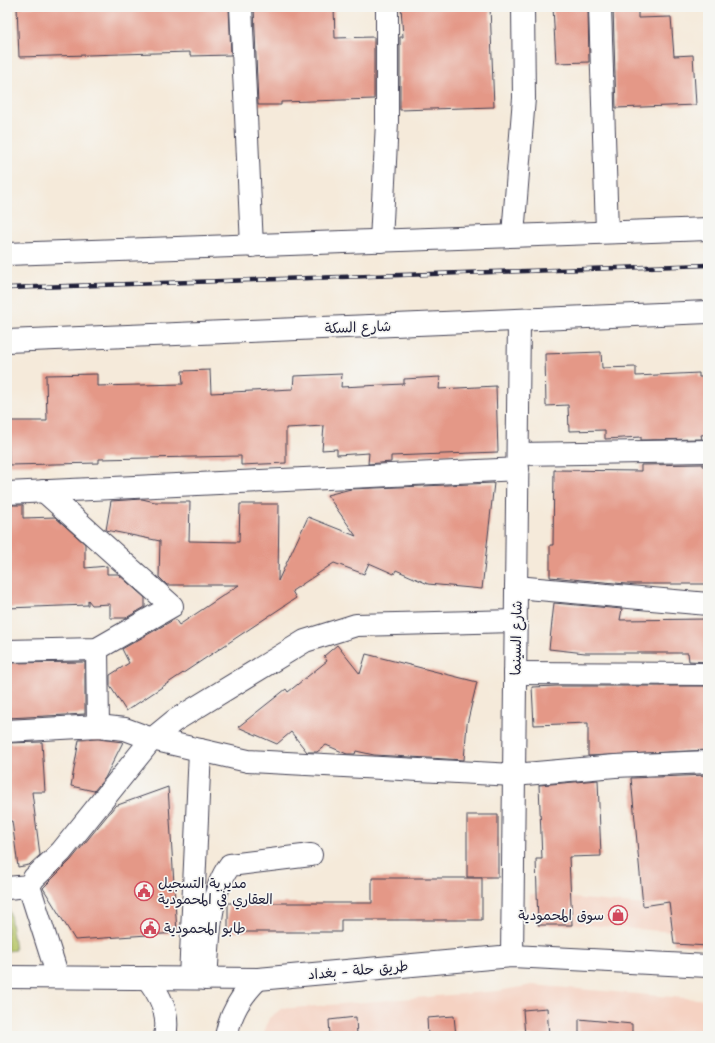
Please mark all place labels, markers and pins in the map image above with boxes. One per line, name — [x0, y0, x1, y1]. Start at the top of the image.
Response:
place label: مديرية التسجيل العقاري في المحمودية — [158, 874, 273, 910]
public building icon: مديرية التسجيل العقاري في المحمودية — [133, 880, 155, 902]
shop icon: سوق المحمودية — [607, 904, 629, 926]
place label: سوق المحمودية — [518, 906, 604, 924]
public building icon: طابو المحمودية — [139, 917, 161, 939]
place label: طابو المحمودية — [164, 919, 246, 937]

